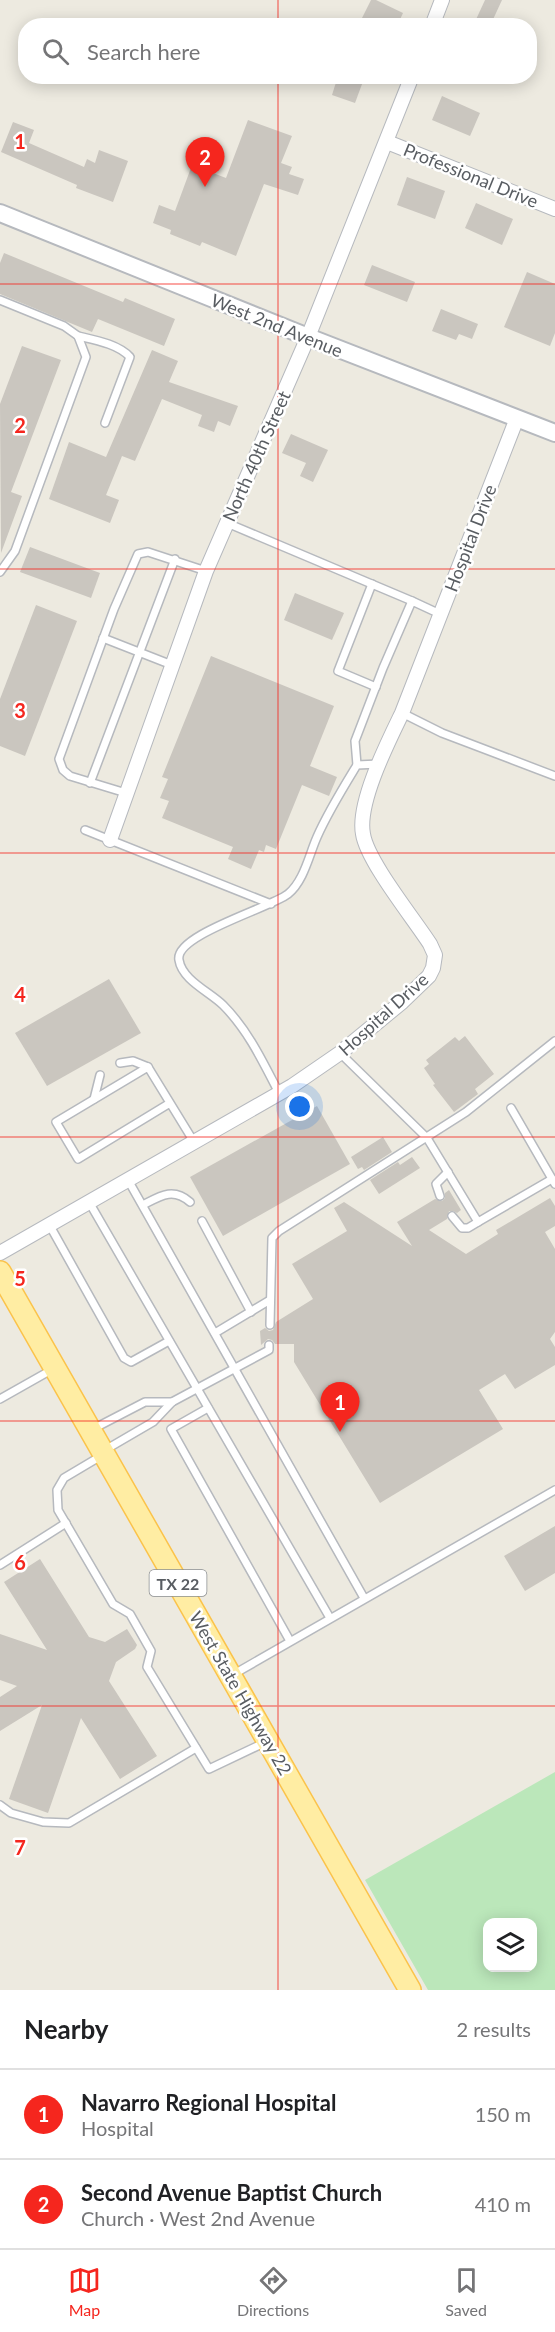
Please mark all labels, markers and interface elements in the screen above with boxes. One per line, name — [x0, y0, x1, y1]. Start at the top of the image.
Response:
search box — [18, 18, 537, 84]
icon: search — [39, 35, 72, 68]
text: Search here — [87, 38, 200, 65]
text: 1 — [14, 129, 26, 153]
pin: 2 — [186, 138, 224, 187]
street label: Professional Drive — [400, 138, 542, 212]
street label: West 2nd Avenue — [208, 289, 346, 361]
street label: North 40th Street — [217, 387, 295, 525]
text: 2 — [14, 413, 26, 437]
street label: Hospital Drive — [439, 481, 501, 595]
text: 3 — [14, 698, 26, 722]
street label: Hospital Drive — [334, 968, 432, 1060]
text: 4 — [14, 982, 26, 1006]
your location — [285, 1092, 314, 1121]
text: 5 — [14, 1266, 26, 1290]
pin: 1 — [320, 1382, 360, 1432]
text: 6 — [14, 1550, 26, 1574]
road number: TX 22 — [150, 1570, 207, 1596]
street label: West State Highway 22 — [185, 1607, 297, 1779]
text: 7 — [14, 1835, 26, 1859]
map controls — [483, 1918, 537, 1972]
button: layers — [483, 1918, 537, 1972]
text: Nearby — [24, 2013, 109, 2045]
text: 2 results — [456, 2017, 531, 2041]
text: Navarro Regional Hospital — [81, 2089, 336, 2116]
text: 1 — [38, 2102, 49, 2126]
text: 150 m — [475, 2102, 531, 2126]
text: Hospital — [81, 2116, 154, 2140]
text: Second Avenue Baptist Church — [81, 2179, 382, 2206]
text: 2 — [38, 2192, 49, 2216]
text: 410 m — [475, 2192, 531, 2216]
text: Church · West 2nd Avenue — [81, 2206, 315, 2230]
tab: Map — [68, 2264, 101, 2319]
tab: Directions — [237, 2264, 309, 2319]
tab: Saved — [445, 2264, 487, 2319]

